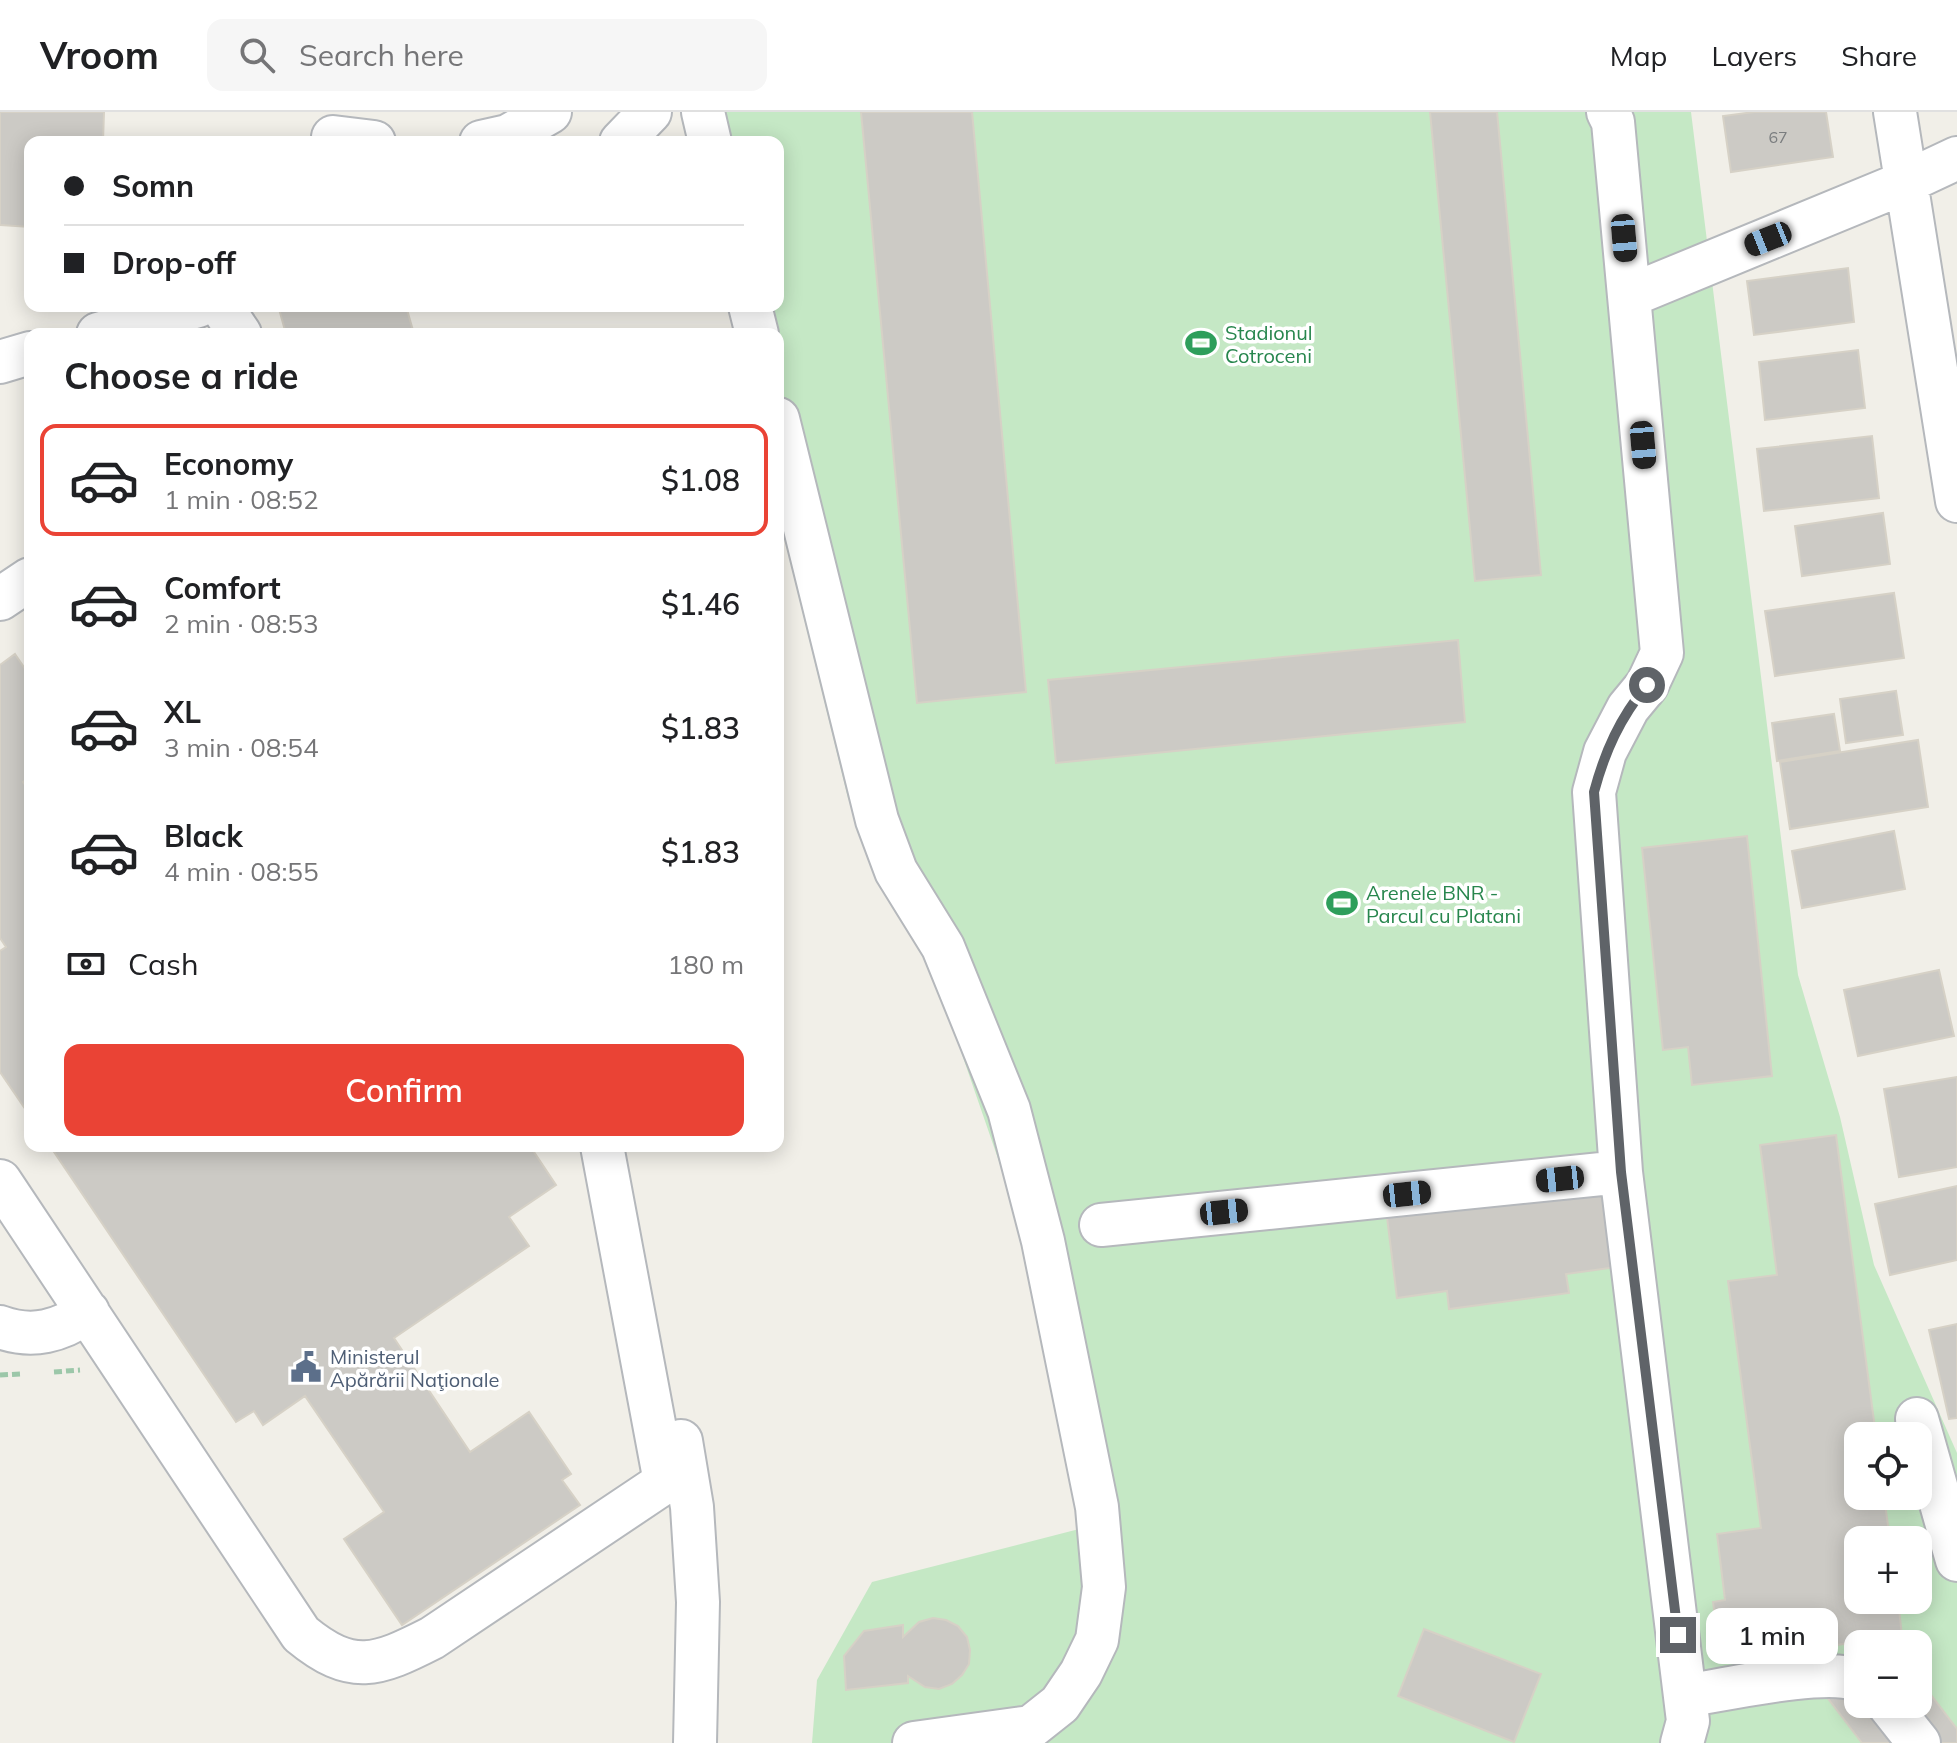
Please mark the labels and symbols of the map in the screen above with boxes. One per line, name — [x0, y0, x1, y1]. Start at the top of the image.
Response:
house number: 67 — [1768, 127, 1788, 147]
car — [1610, 213, 1638, 263]
car — [1741, 219, 1795, 259]
place label: Stadionul Cotroceni — [1225, 320, 1313, 368]
sports icon: Stadionul Cotroceni — [1184, 326, 1218, 360]
car — [1629, 420, 1657, 470]
route start — [1629, 667, 1665, 703]
place label: Arenele BNR - Parcul cu Platani — [1366, 880, 1521, 928]
sports icon: Arenele BNR - Parcul cu Platani — [1325, 886, 1359, 920]
car — [1535, 1165, 1585, 1193]
car — [1382, 1180, 1432, 1208]
car — [1199, 1198, 1249, 1226]
place label: Ministerul Apărării Naţionale — [330, 1344, 499, 1392]
public building icon: Ministerul Apărării Naţionale — [289, 1350, 323, 1384]
callout: 1 min — [1706, 1607, 1838, 1663]
route end — [1660, 1617, 1696, 1653]

